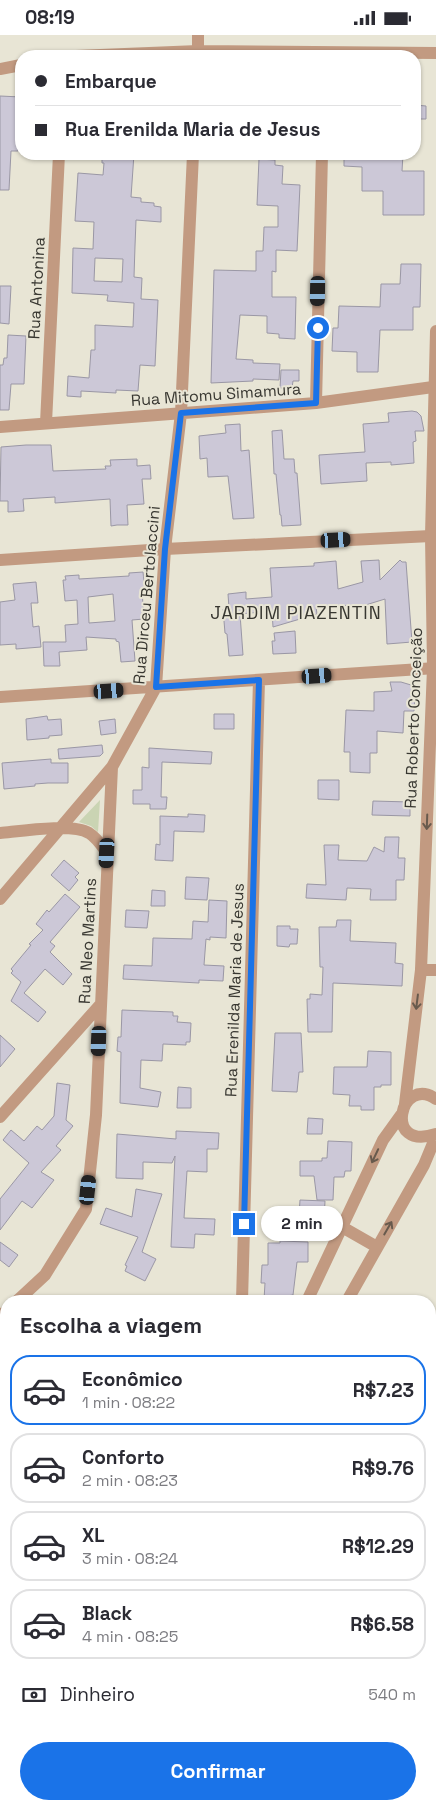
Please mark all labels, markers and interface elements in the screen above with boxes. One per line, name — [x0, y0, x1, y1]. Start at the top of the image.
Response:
text: 08:19 — [25, 5, 75, 30]
text: Embarque — [65, 69, 157, 94]
text: Rua Erenilda Maria de Jesus — [65, 117, 320, 142]
street label: Rua Antonina — [23, 236, 50, 340]
car — [310, 276, 325, 306]
route start — [307, 317, 329, 339]
street label: Rua Mitomu Simamura — [130, 378, 302, 411]
street label: Rua Dirceu Bertolaccini — [128, 505, 165, 685]
car — [320, 532, 351, 548]
district label: JARDIM PIAZENTIN — [210, 601, 382, 624]
street label: Rua Roberto Conceição — [400, 627, 427, 809]
car — [301, 667, 332, 685]
car — [93, 682, 124, 700]
one-way arrow — [422, 814, 431, 830]
car — [98, 838, 115, 868]
street label: Rua Neo Martins — [74, 878, 101, 1004]
street label: Rua Erenilda Maria de Jesus — [220, 883, 249, 1097]
one-way arrow — [412, 993, 422, 1009]
car — [90, 1026, 107, 1056]
one-way arrow — [370, 1148, 380, 1163]
car — [78, 1174, 97, 1206]
callout: 2 min — [262, 1207, 344, 1241]
route end — [233, 1213, 255, 1235]
text: 2 min — [281, 1213, 323, 1234]
one-way arrow — [383, 1221, 393, 1235]
text: Escolha a viagem — [20, 1311, 202, 1339]
text: Econômico — [82, 1367, 183, 1392]
icon: car — [22, 1368, 67, 1413]
text: R$7.23 — [353, 1378, 414, 1403]
text: 1 min · 08:22 — [82, 1392, 175, 1413]
text: Conforto — [82, 1445, 164, 1470]
icon: car — [22, 1446, 67, 1491]
text: R$9.76 — [352, 1456, 414, 1481]
text: 2 min · 08:23 — [82, 1470, 178, 1491]
text: XL — [82, 1523, 105, 1548]
icon: car — [22, 1524, 67, 1569]
text: R$12.29 — [342, 1534, 414, 1559]
text: 3 min · 08:24 — [82, 1548, 178, 1569]
text: Black — [82, 1601, 132, 1626]
icon: car — [22, 1602, 67, 1647]
text: R$6.58 — [350, 1612, 414, 1637]
text: 4 min · 08:25 — [82, 1626, 178, 1647]
icon: cash — [20, 1681, 48, 1709]
text: Dinheiro — [60, 1682, 135, 1707]
text: 540 m — [368, 1684, 416, 1705]
button: Confirmar — [20, 1742, 416, 1800]

